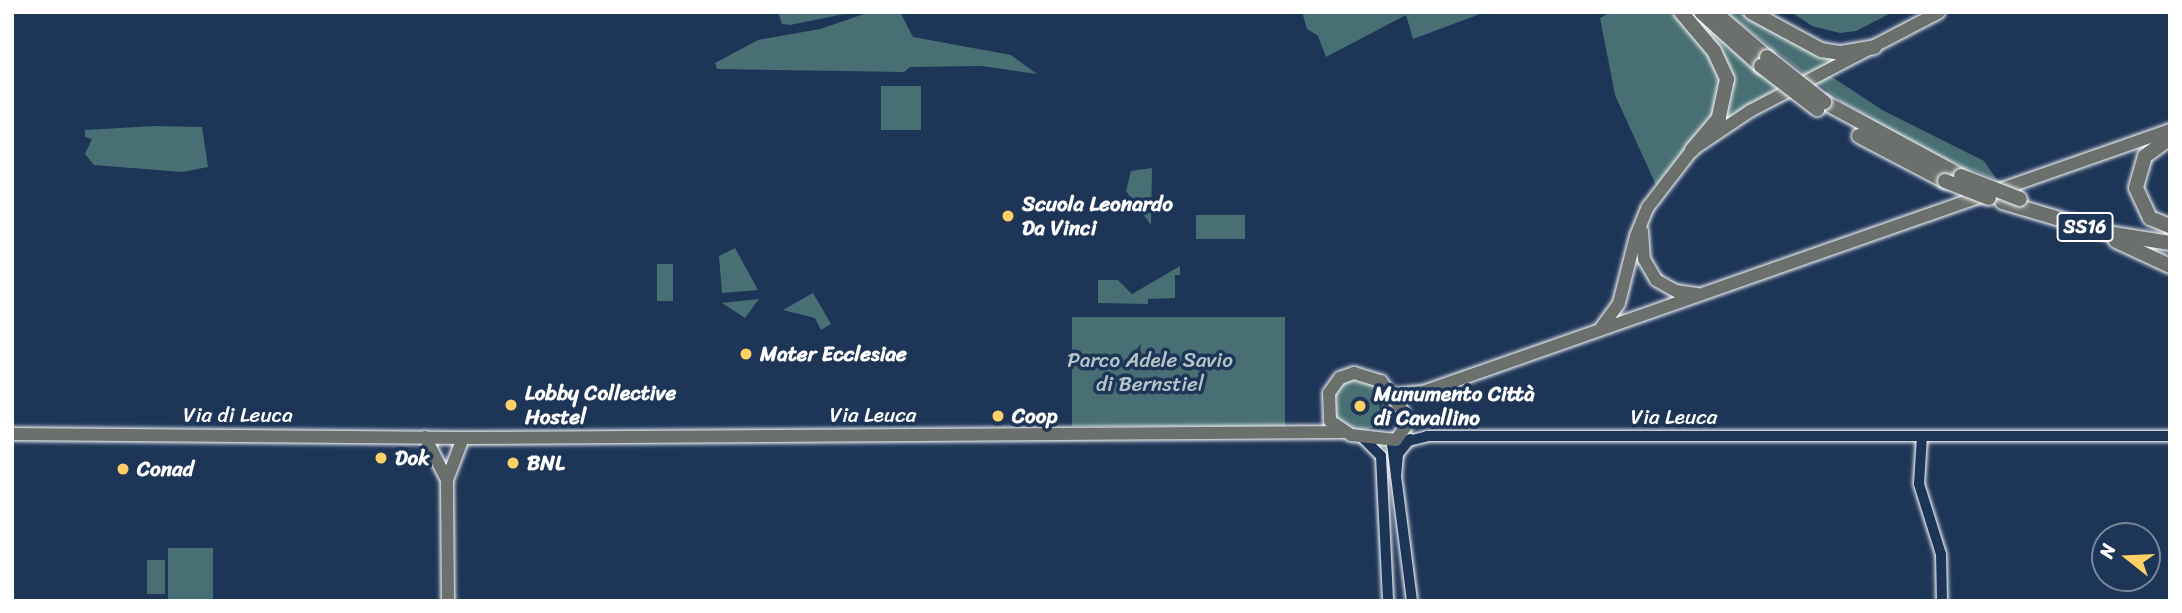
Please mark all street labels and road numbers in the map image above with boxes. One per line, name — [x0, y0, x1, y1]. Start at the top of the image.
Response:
road number: SS16 — [2055, 212, 2115, 243]
street label: Via di Leuca — [183, 402, 293, 428]
street label: Via Leuca — [829, 402, 917, 428]
street label: Via Leuca — [1630, 404, 1718, 430]

